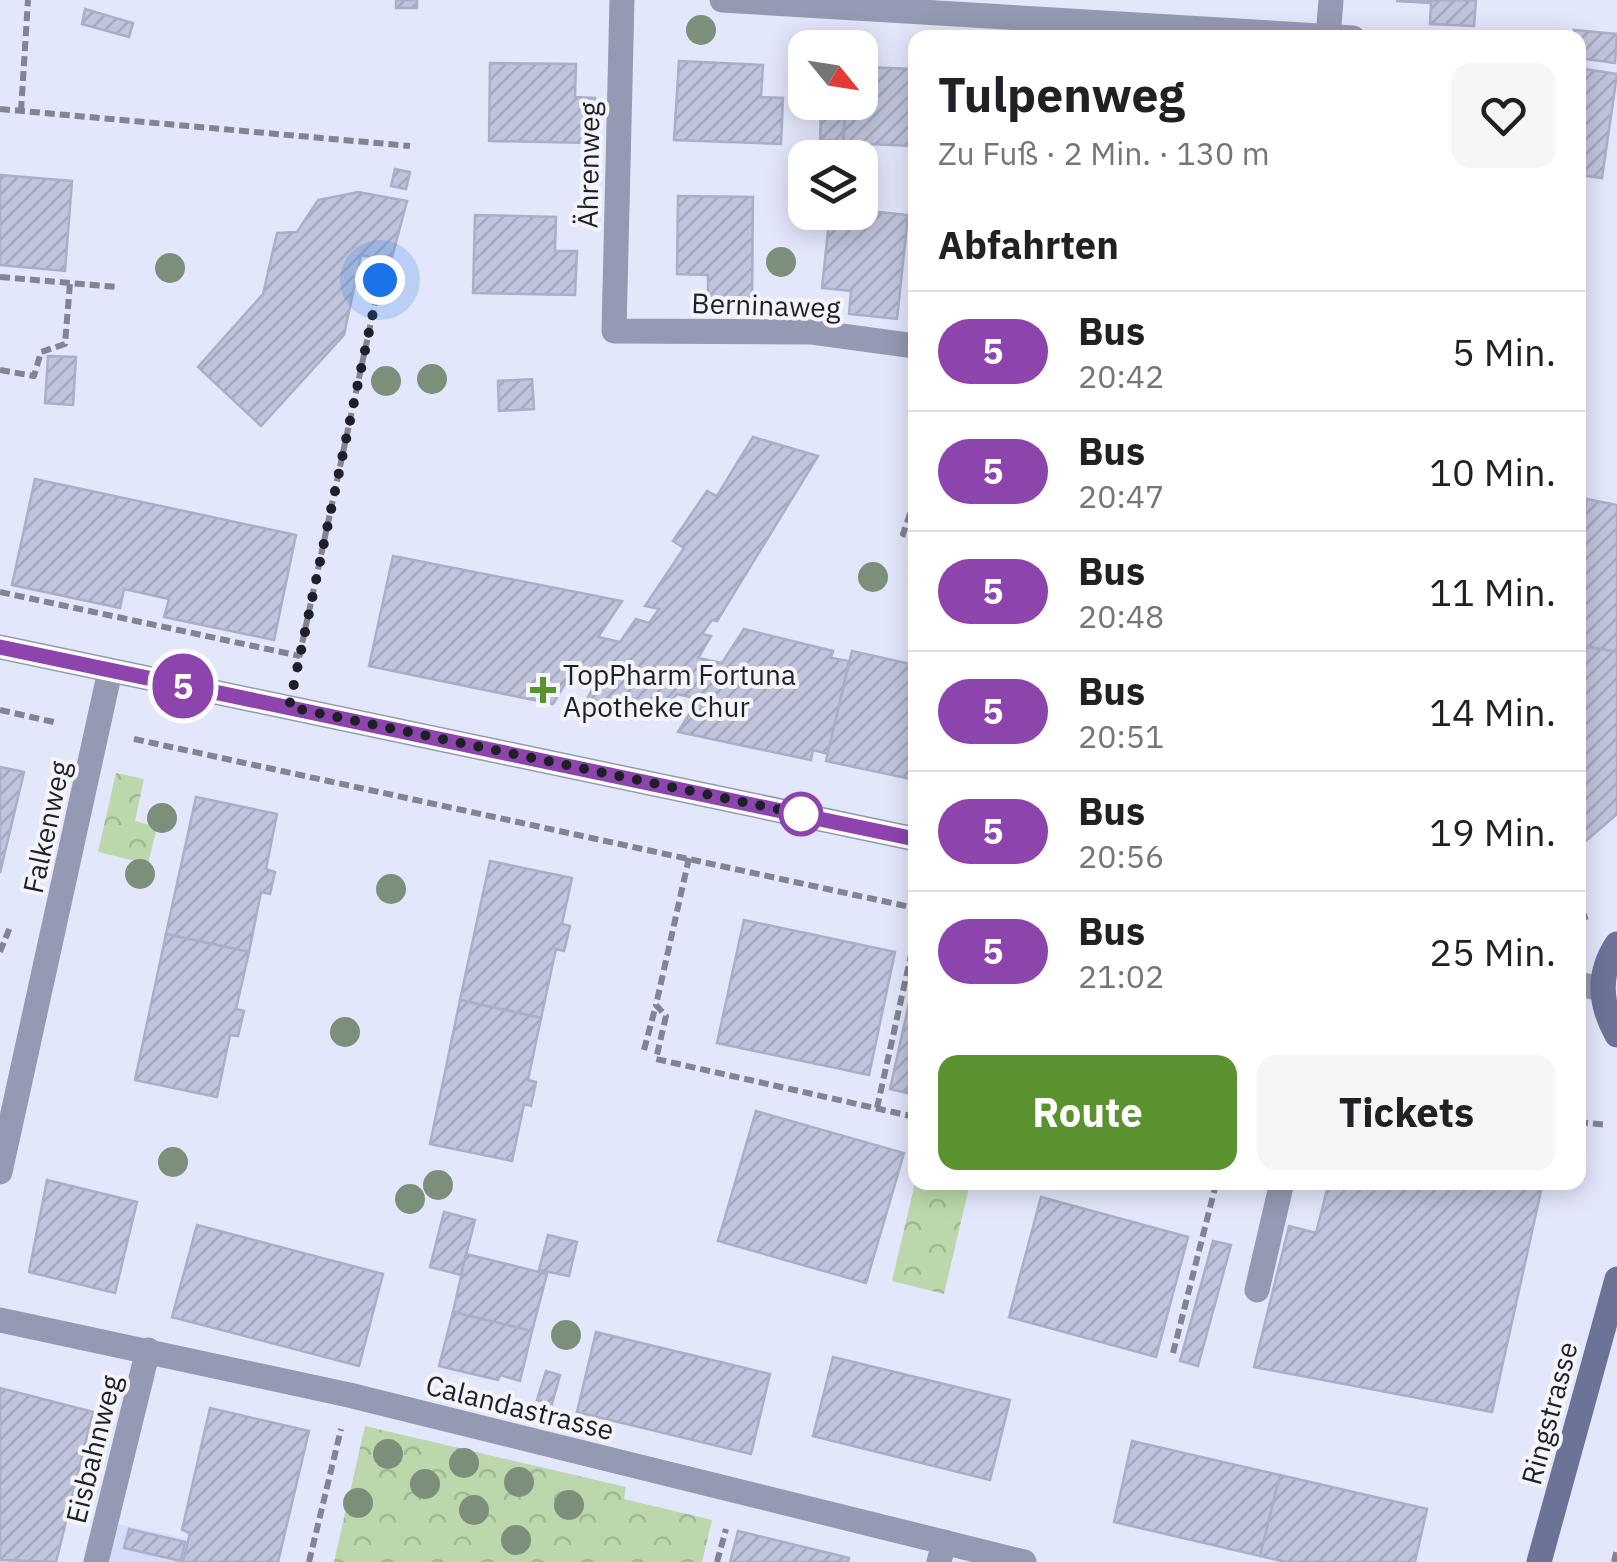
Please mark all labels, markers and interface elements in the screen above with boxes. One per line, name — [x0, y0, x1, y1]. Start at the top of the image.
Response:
north arrow — [788, 30, 878, 120]
map controls — [788, 30, 878, 230]
text: Tulpenweg — [938, 63, 1185, 125]
button: heart — [1451, 63, 1556, 168]
street label: Ährenweg — [568, 101, 608, 229]
text: Zu Fuß · 2 Min. · 130 m — [938, 132, 1270, 174]
button: layers — [788, 140, 878, 230]
text: Abfahrten — [938, 220, 1119, 269]
your location — [355, 255, 405, 305]
street label: Berninaweg — [691, 284, 841, 326]
text: Bus — [1078, 306, 1145, 355]
text: 5 Min. — [1452, 327, 1556, 376]
text: 5 — [982, 328, 1004, 374]
text: 20:42 — [1078, 355, 1164, 397]
text: Bus — [1078, 426, 1145, 475]
text: 10 Min. — [1429, 447, 1556, 496]
text: 5 — [982, 448, 1004, 494]
text: 20:47 — [1078, 475, 1164, 517]
text: Bus — [1078, 546, 1145, 595]
text: 11 Min. — [1429, 567, 1556, 616]
text: 5 — [982, 568, 1004, 614]
text: 20:48 — [1078, 595, 1164, 637]
line badge: 5 — [150, 654, 216, 718]
place label: TopPharm Fortuna Apotheke Chur — [563, 656, 796, 725]
text: 5 — [172, 663, 194, 709]
text: Bus — [1078, 666, 1145, 715]
marker: TopPharm Fortuna Apotheke Chur — [532, 679, 554, 701]
text: 14 Min. — [1429, 687, 1556, 736]
text: 5 — [982, 688, 1004, 734]
text: 20:51 — [1078, 715, 1164, 757]
street label: Falkenweg — [14, 757, 78, 896]
text: Bus — [1078, 786, 1145, 835]
unlabelled marker — [780, 793, 822, 835]
text: 19 Min. — [1429, 807, 1556, 856]
text: 5 — [982, 808, 1004, 854]
text: 20:56 — [1078, 835, 1164, 877]
text: Bus — [1078, 906, 1145, 955]
text: 25 Min. — [1429, 927, 1556, 976]
text: 5 — [982, 928, 1004, 974]
text: 21:02 — [1078, 955, 1164, 997]
button: Route — [938, 1055, 1237, 1170]
button: Tickets — [1257, 1055, 1556, 1170]
street label: Ringstrasse — [1512, 1337, 1586, 1489]
street label: Calandastrasse — [422, 1366, 618, 1448]
street label: Eisbahnweg — [57, 1371, 129, 1527]

